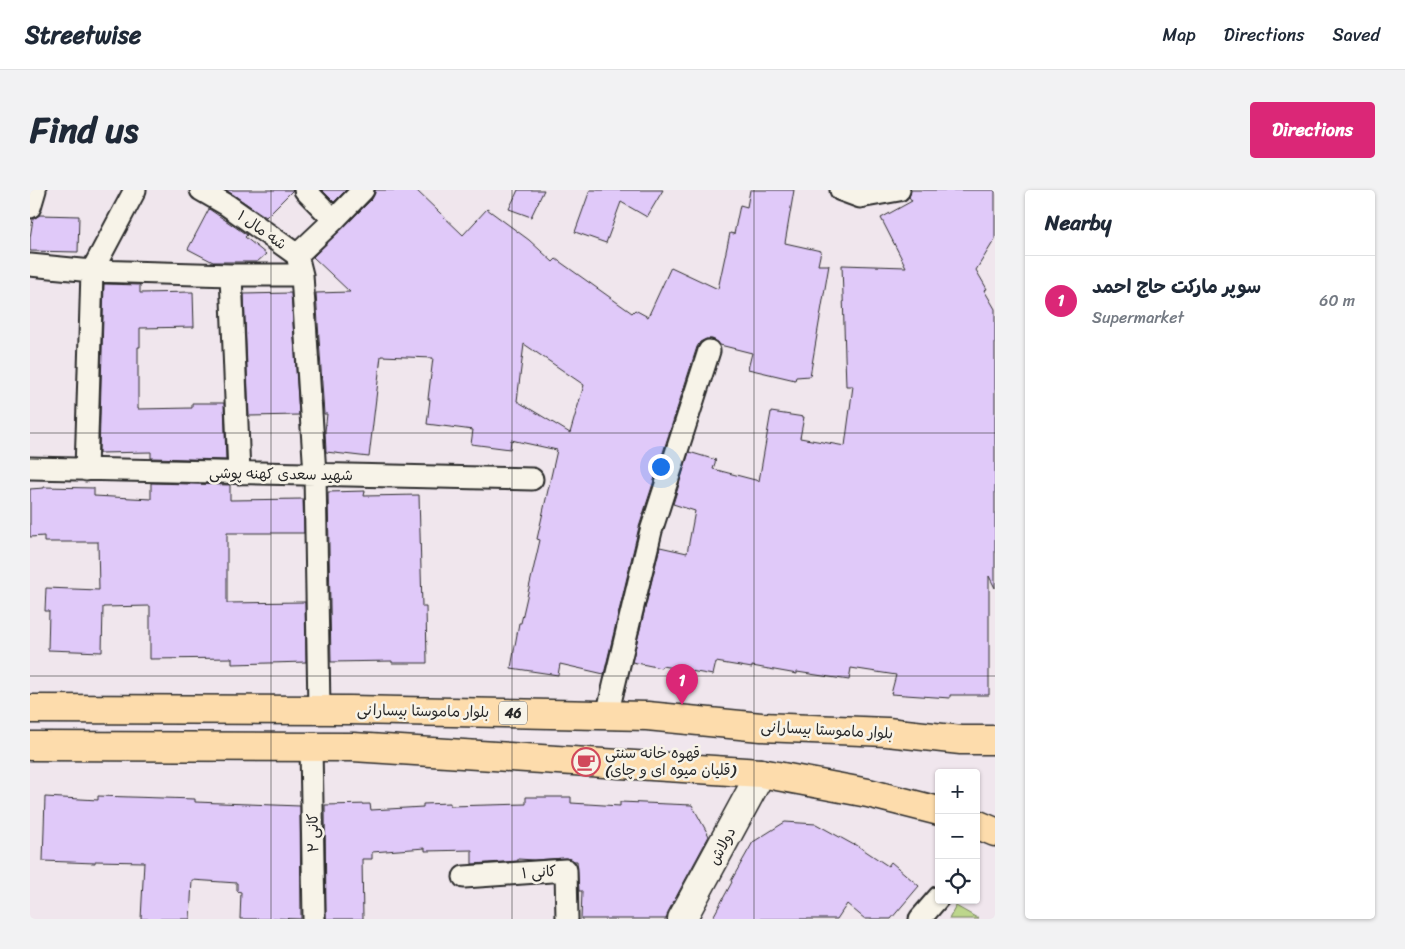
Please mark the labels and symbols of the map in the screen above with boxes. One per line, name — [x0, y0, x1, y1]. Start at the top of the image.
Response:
street label: شه مال ۱ — [232, 203, 292, 257]
your location — [648, 454, 674, 480]
street label: شهید سعدی کهنه پوشی — [209, 460, 353, 488]
pin: 1 — [666, 664, 698, 705]
street label: بلوار ماموستا بیسارانی — [356, 697, 490, 725]
road number: 46 — [499, 702, 527, 724]
street label: بلوار ماموستا بیسارانی — [760, 714, 894, 746]
place label: قهوه خانه سنتی (قلیان میوه ای و چای) — [605, 740, 736, 783]
cafe icon: قهوه خانه سنتی (قلیان میوه ای و چای) — [571, 747, 601, 777]
street label: کانی ۲ — [300, 813, 326, 853]
street label: دولاش — [701, 822, 743, 870]
street label: کانی ۱ — [521, 858, 557, 886]

